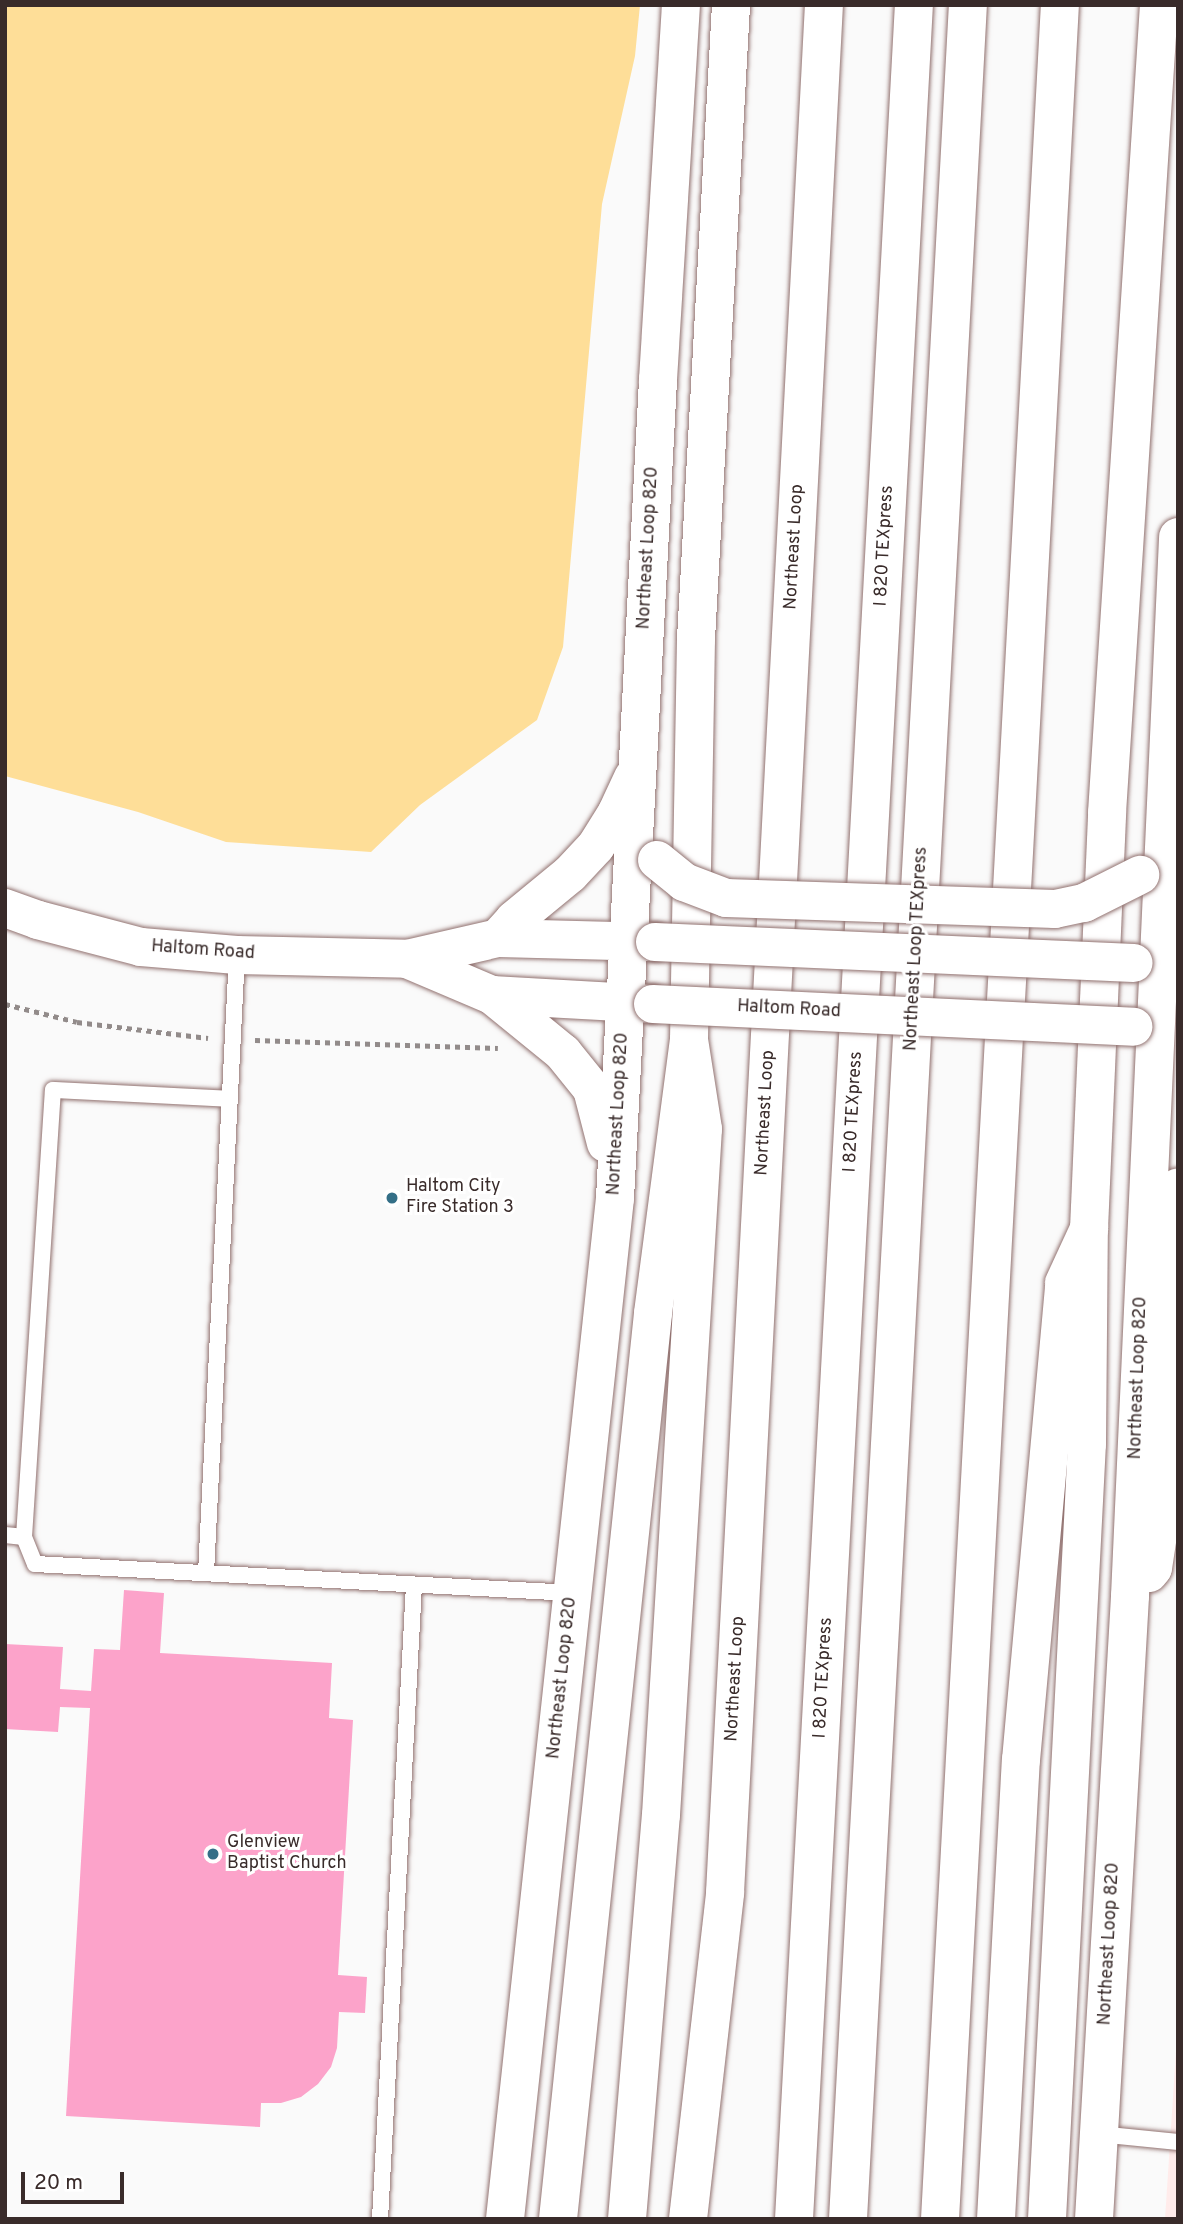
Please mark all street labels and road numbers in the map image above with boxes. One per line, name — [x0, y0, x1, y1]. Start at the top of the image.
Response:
street label: Northeast Loop 820 — [634, 466, 664, 630]
street label: Northeast Loop — [781, 484, 809, 610]
street label: I 820 TEXpress — [871, 484, 899, 608]
street label: Northeast Loop TEXpress — [901, 846, 933, 1052]
street label: Haltom Road — [150, 937, 256, 965]
street label: Haltom Road — [737, 996, 841, 1024]
street label: Northeast Loop 820 — [604, 1032, 634, 1196]
street label: Northeast Loop — [752, 1050, 780, 1176]
street label: I 820 TEXpress — [840, 1050, 868, 1174]
street label: Northeast Loop 820 — [1125, 1296, 1153, 1460]
street label: Northeast Loop 820 — [544, 1596, 582, 1760]
street label: Northeast Loop — [722, 1616, 750, 1742]
street label: I 820 TEXpress — [810, 1616, 838, 1740]
street label: Northeast Loop 820 — [1095, 1862, 1125, 2026]

